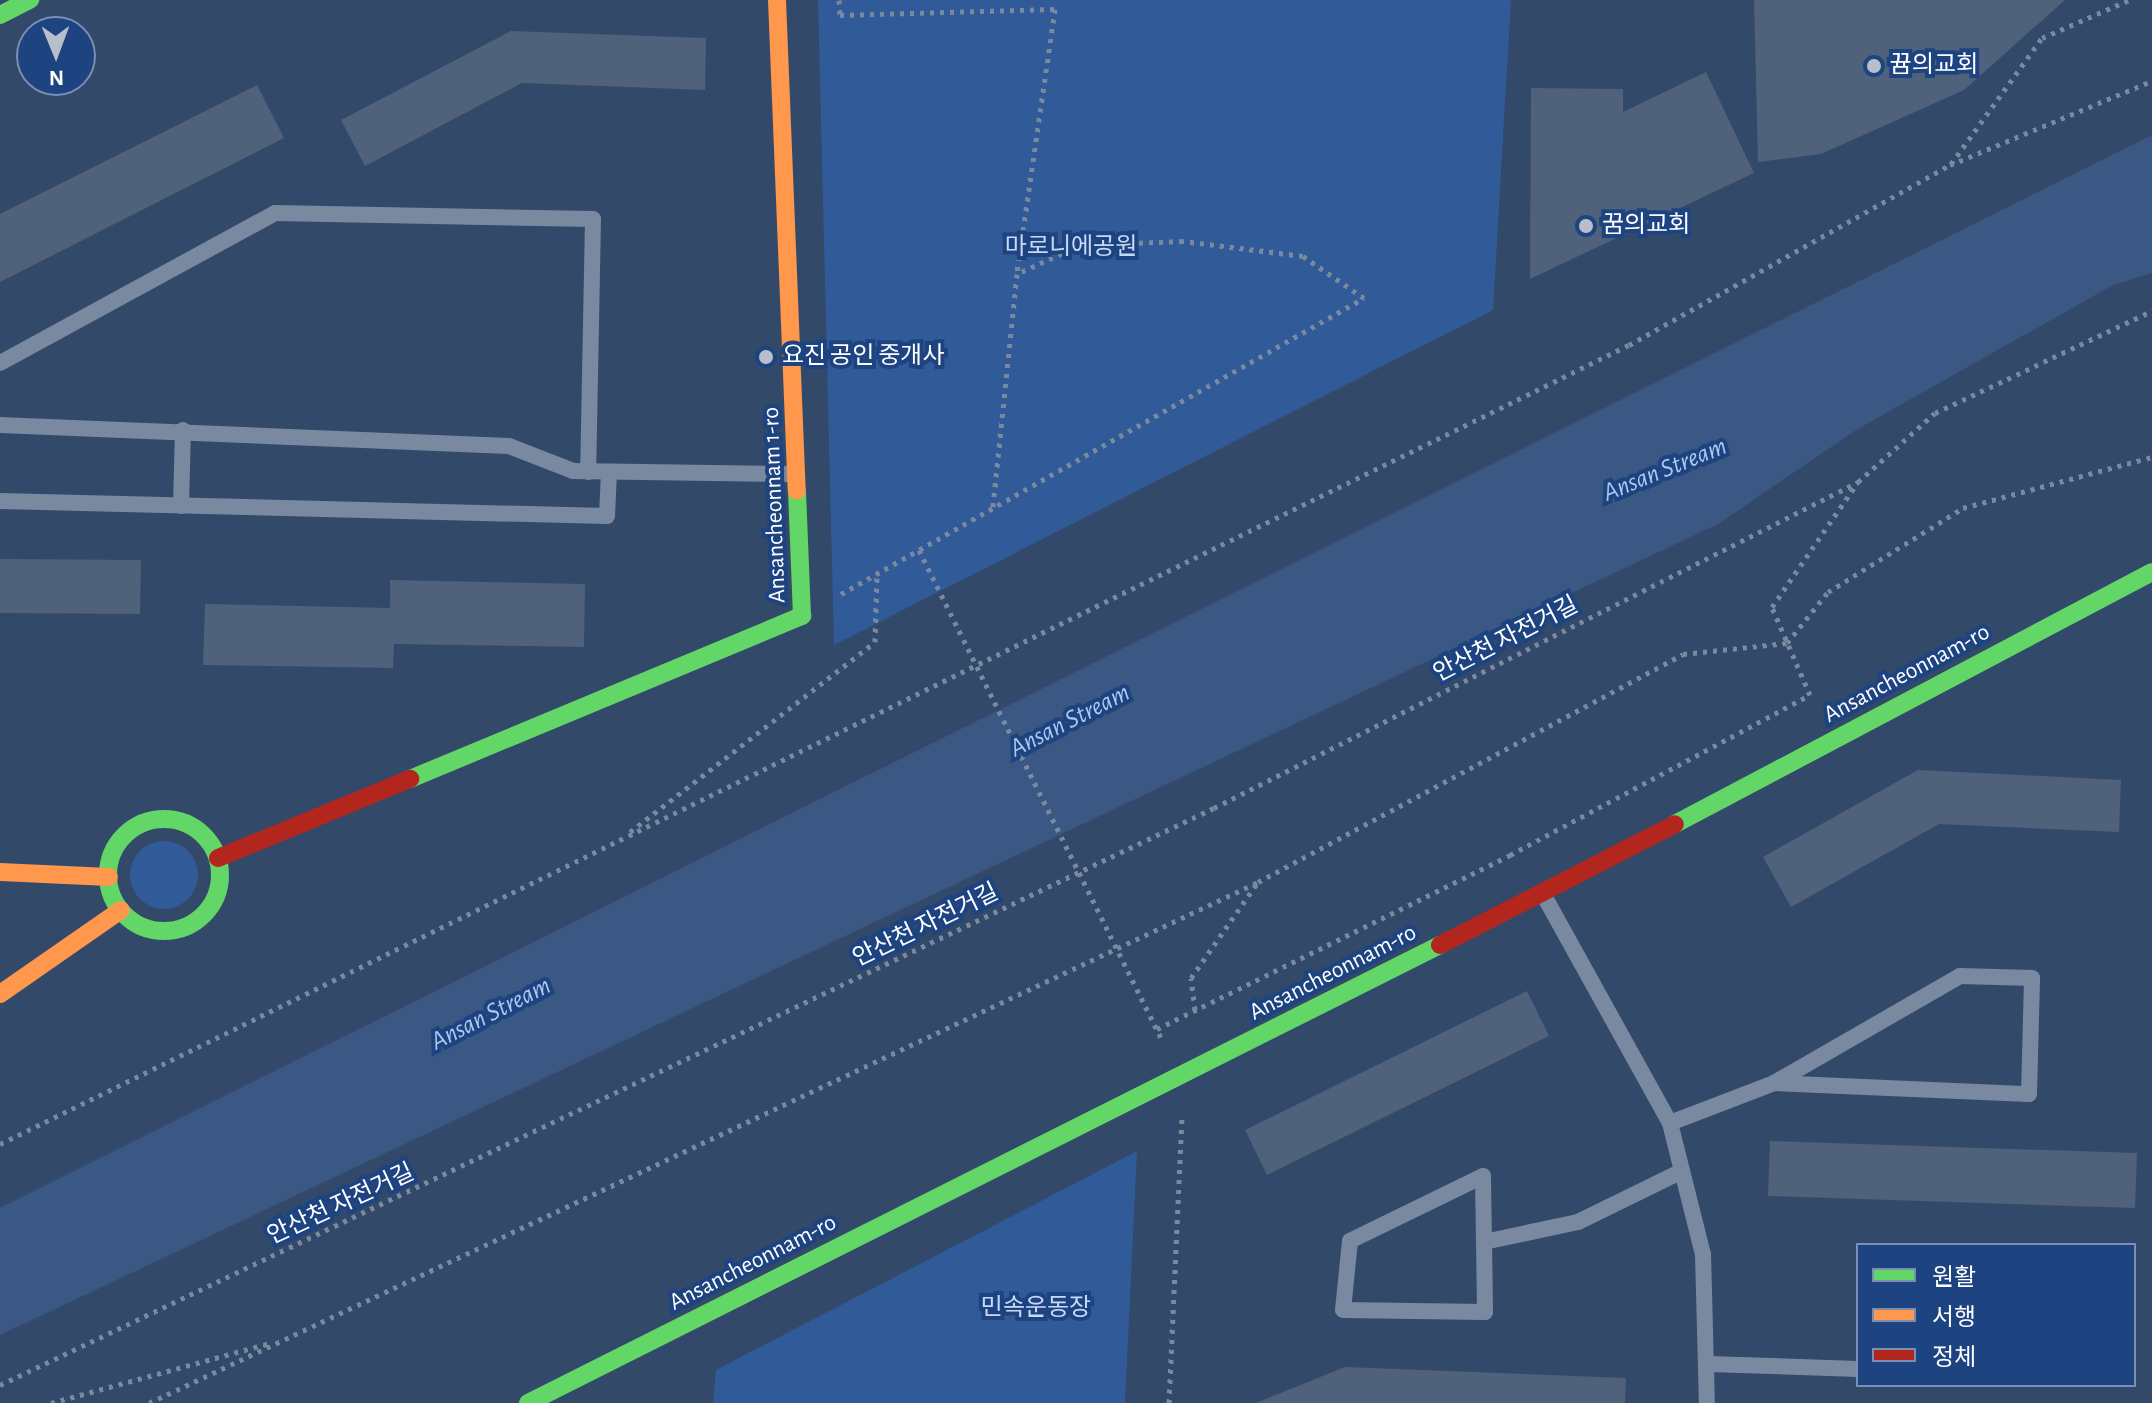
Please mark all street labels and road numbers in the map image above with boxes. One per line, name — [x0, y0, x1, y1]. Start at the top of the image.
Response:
street label: Ansancheonnam 1-ro — [757, 406, 793, 604]
street label: 안산천 자전거길 — [1429, 591, 1583, 689]
street label: Ansancheonnam-ro — [1819, 618, 1995, 730]
street label: 안산천 자전거길 — [848, 878, 1004, 974]
street label: Ansancheonnam-ro — [1245, 918, 1421, 1028]
street label: 안산천 자전거길 — [263, 1158, 419, 1252]
street label: Ansancheonnam-ro — [665, 1208, 841, 1318]

